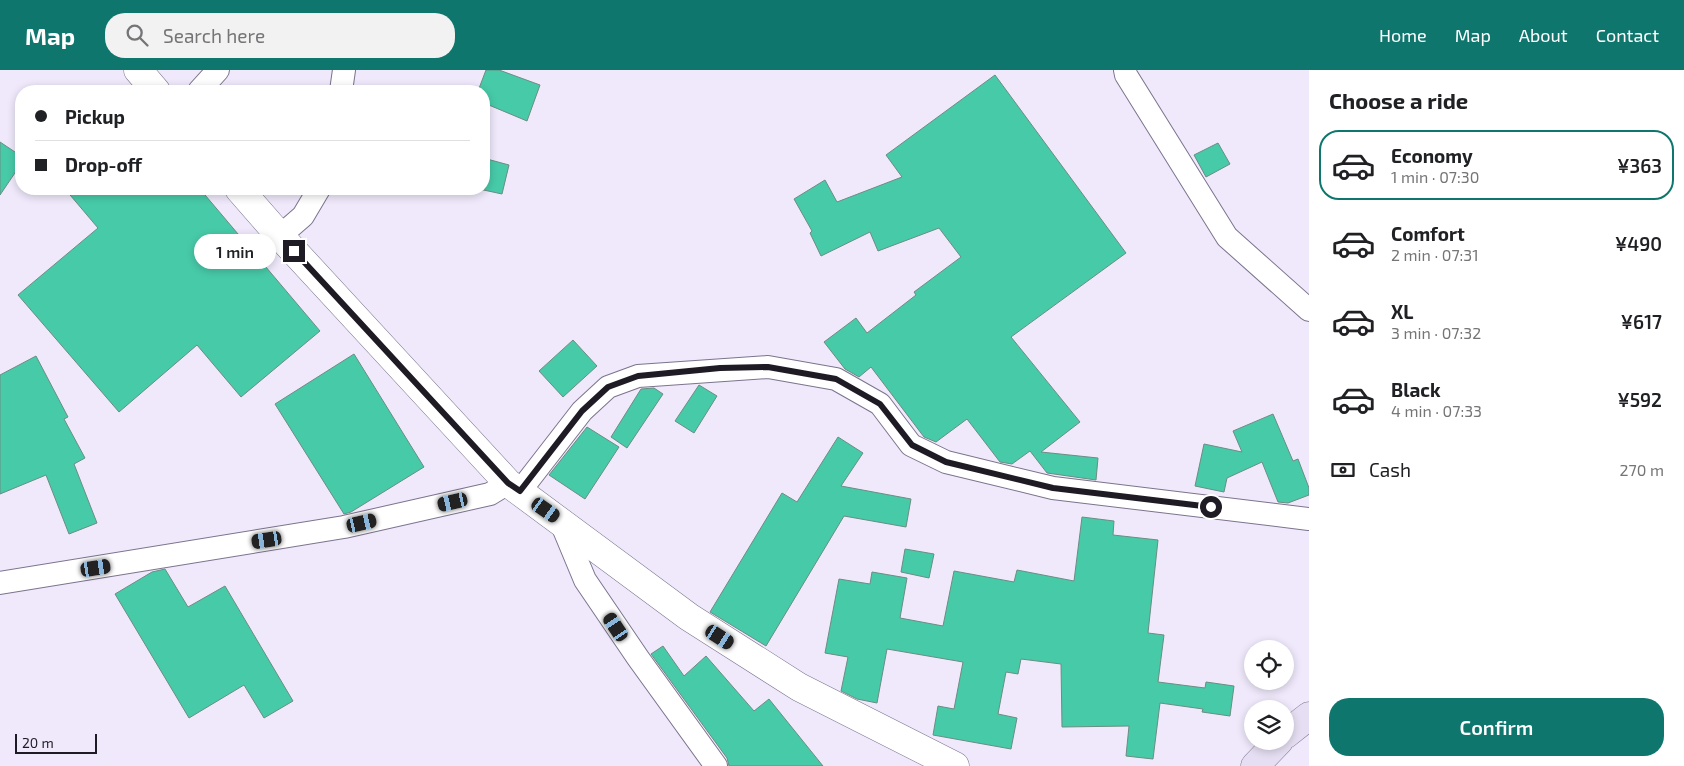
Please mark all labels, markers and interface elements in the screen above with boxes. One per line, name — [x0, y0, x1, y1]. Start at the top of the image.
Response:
search box — [105, 13, 455, 58]
text: Map — [25, 21, 75, 50]
icon: search — [123, 21, 151, 49]
text: Search here — [163, 24, 265, 47]
text: Home — [1379, 24, 1427, 46]
text: Map — [1455, 24, 1491, 46]
text: About — [1519, 24, 1568, 46]
text: Contact — [1596, 24, 1659, 46]
text: Choose a ride — [1329, 87, 1468, 113]
text: Pickup — [65, 105, 125, 128]
icon: car — [1331, 143, 1376, 188]
text: Economy — [1391, 144, 1473, 167]
text: Drop-off — [65, 153, 142, 176]
text: ¥363 — [1617, 154, 1662, 177]
text: 1 min · 07:30 — [1391, 167, 1479, 186]
icon: car — [1331, 221, 1376, 266]
text: Comfort — [1391, 222, 1465, 245]
text: ¥490 — [1615, 232, 1662, 255]
callout: 1 min — [194, 234, 276, 268]
route end — [283, 240, 305, 262]
text: 1 min — [216, 242, 254, 261]
text: 2 min · 07:31 — [1391, 245, 1479, 264]
icon: car — [1331, 299, 1376, 344]
text: XL — [1391, 300, 1413, 323]
text: ¥617 — [1621, 310, 1662, 333]
text: 3 min · 07:32 — [1391, 323, 1481, 342]
icon: car — [1331, 377, 1376, 422]
text: Black — [1391, 378, 1441, 401]
text: ¥592 — [1617, 388, 1662, 411]
text: 4 min · 07:33 — [1391, 401, 1482, 420]
icon: cash — [1329, 456, 1357, 484]
text: Cash — [1369, 458, 1411, 481]
text: 270 m — [1620, 460, 1664, 479]
car — [436, 491, 469, 513]
car — [529, 495, 562, 525]
route start — [1200, 496, 1222, 518]
car — [345, 512, 378, 534]
car — [251, 530, 282, 550]
car — [80, 558, 111, 578]
car — [601, 610, 630, 644]
car — [703, 623, 736, 651]
map controls — [1244, 640, 1294, 750]
button: locate — [1244, 640, 1294, 690]
button: Confirm — [1329, 698, 1664, 756]
button: layers — [1244, 700, 1294, 750]
scale bar — [15, 731, 98, 754]
text: 20 m — [22, 734, 54, 751]

